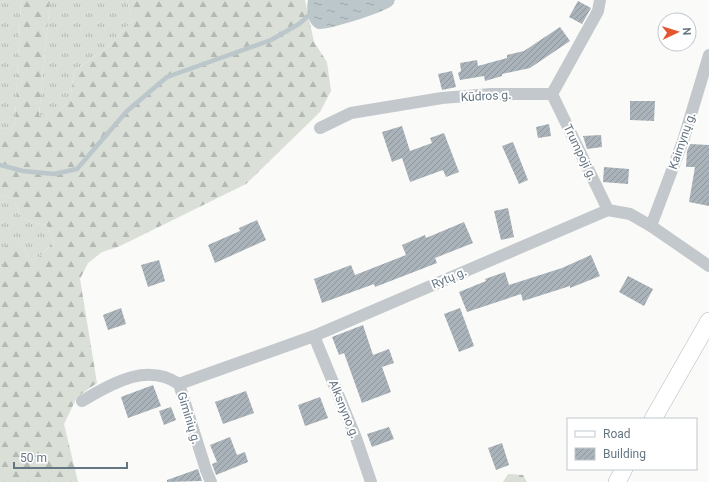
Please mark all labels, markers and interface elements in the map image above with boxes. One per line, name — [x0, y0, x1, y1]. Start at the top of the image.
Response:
north arrow — [657, 12, 697, 52]
text: N — [680, 27, 693, 36]
street label: Kūdros g. — [460, 88, 512, 104]
street label: Kaimynų g. — [666, 111, 698, 171]
street label: Trumpoji g. — [561, 122, 599, 182]
street label: Rytų g. — [429, 264, 469, 292]
street label: Alksnyno g. — [326, 378, 362, 440]
street label: Giminių g. — [174, 390, 204, 446]
legend — [567, 418, 697, 470]
text: Road — [603, 427, 631, 441]
scale bar — [14, 444, 127, 470]
text: Building — [603, 447, 646, 461]
text: 50 m — [20, 451, 47, 465]

